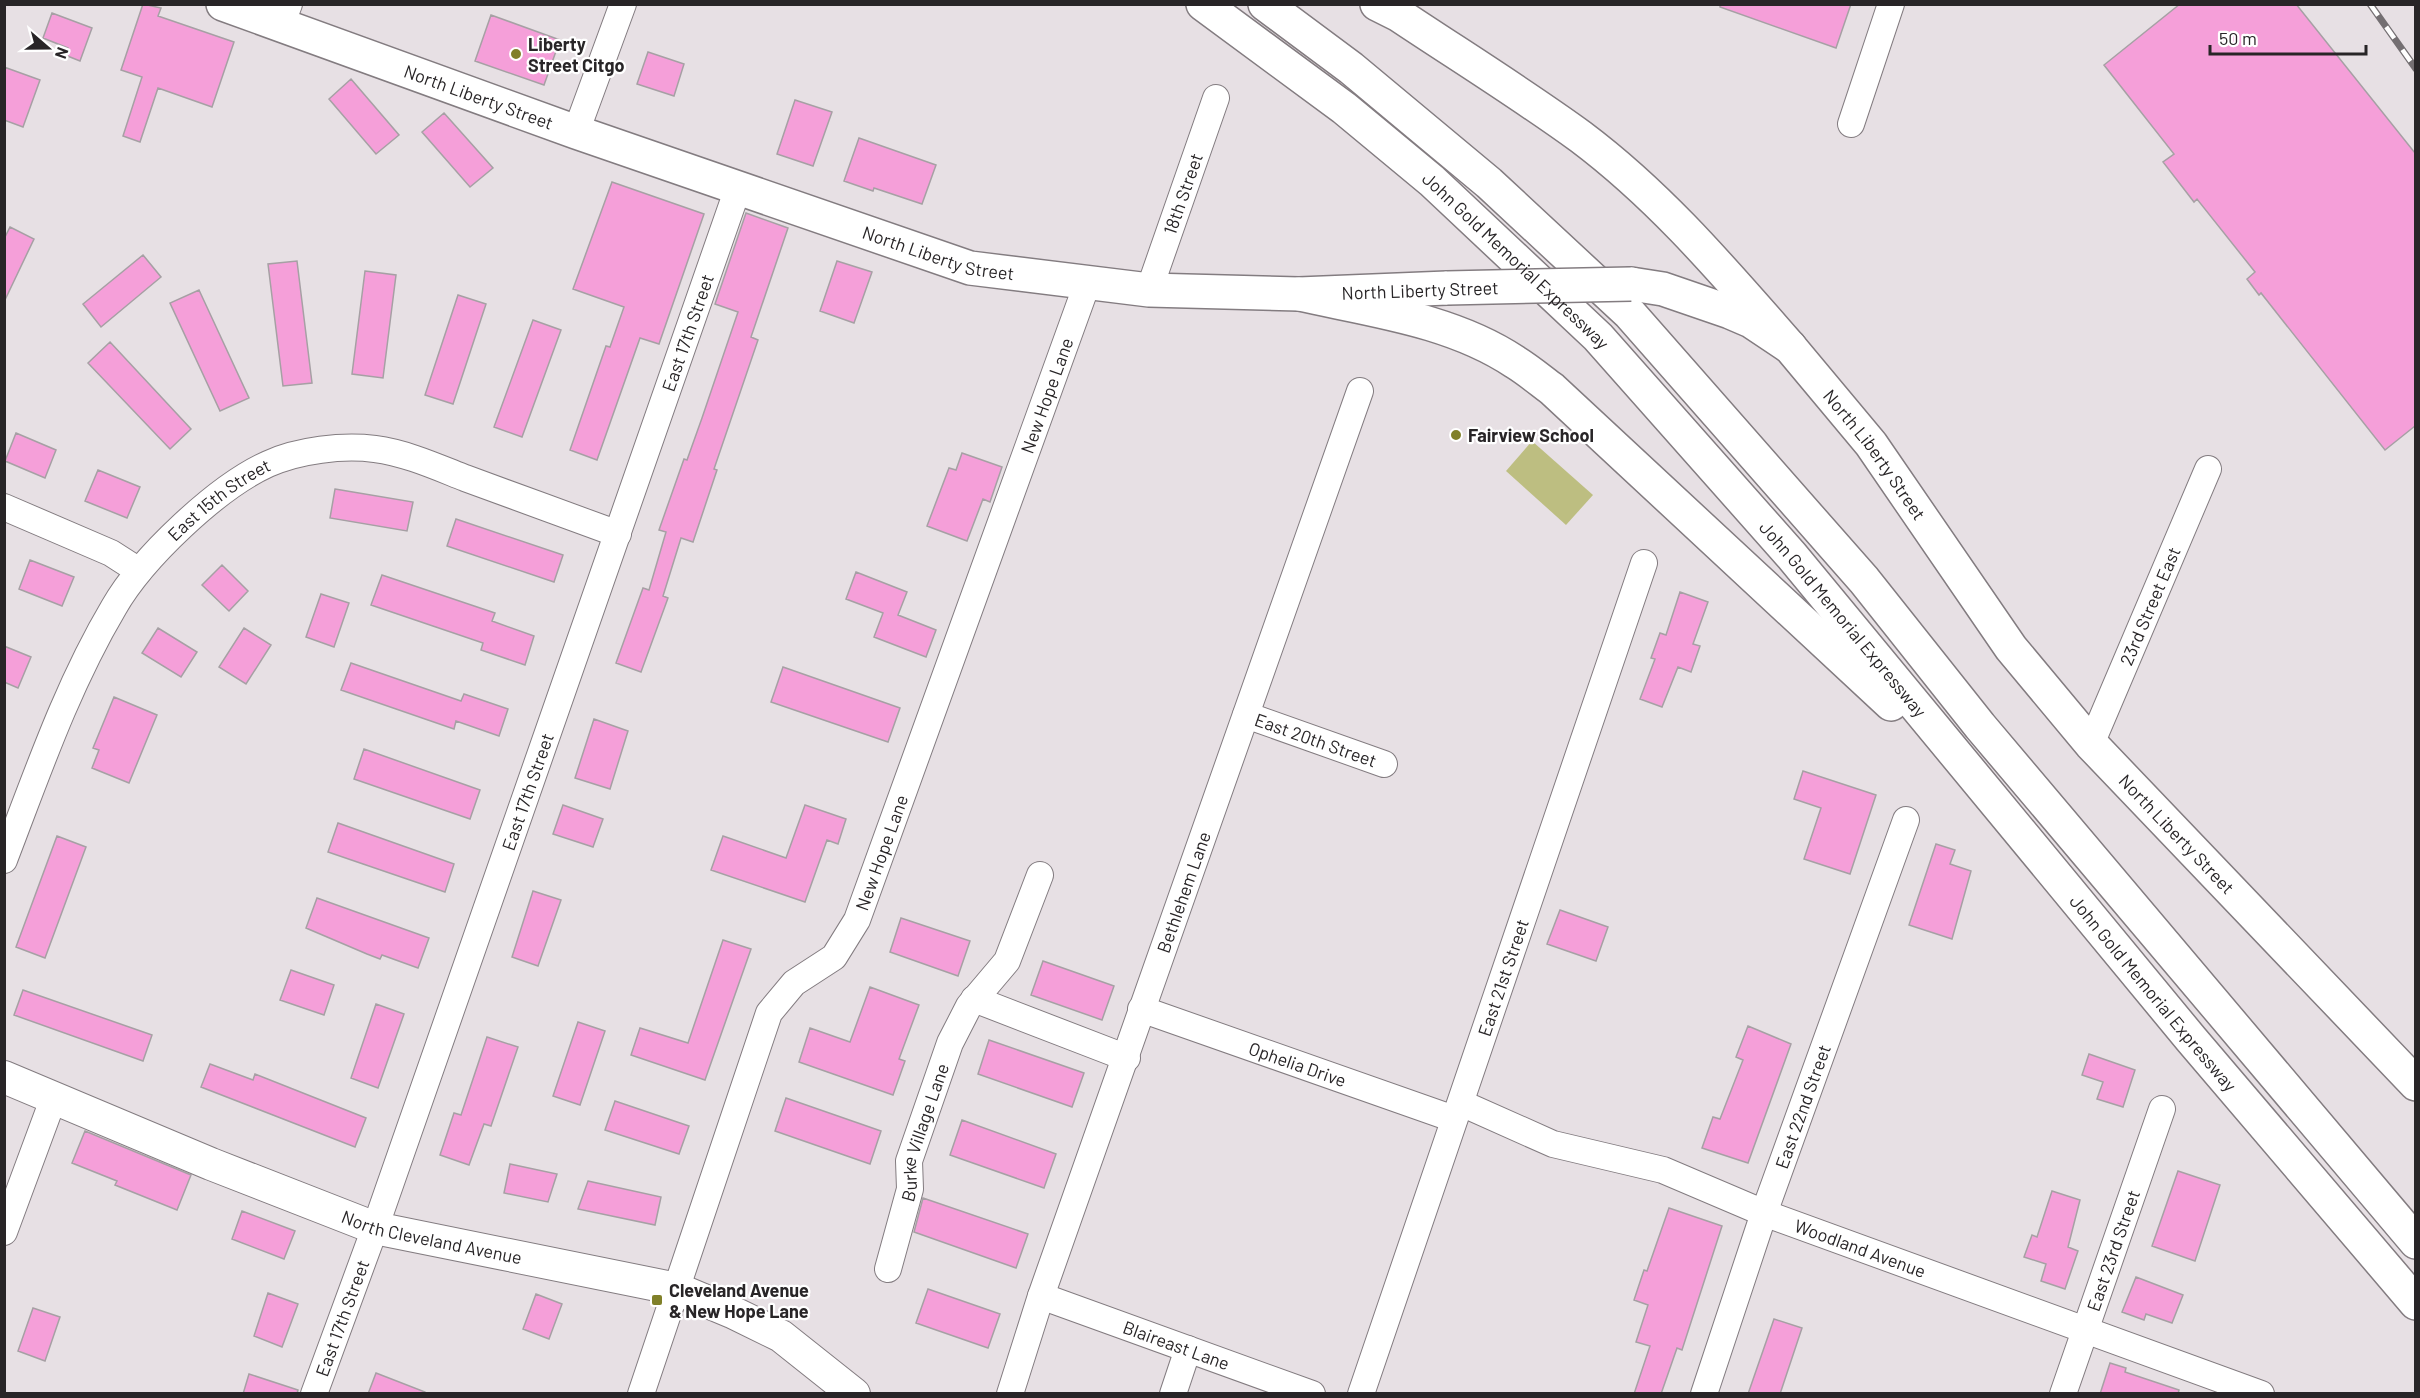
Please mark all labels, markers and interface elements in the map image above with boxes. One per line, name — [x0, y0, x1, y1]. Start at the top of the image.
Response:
north arrow — [18, 18, 78, 78]
scale bar — [2210, 18, 2366, 56]
text: 50 m — [2219, 27, 2257, 49]
place label: Liberty Street Citgo — [528, 33, 624, 76]
text: N — [52, 45, 73, 62]
marker: Liberty Street Citgo — [509, 47, 523, 61]
street label: North Liberty Street — [401, 60, 556, 134]
street label: 18th Street — [1158, 150, 1207, 237]
street label: John Gold Memorial Expressway — [1418, 167, 1614, 353]
street label: North Liberty Street — [860, 221, 1015, 284]
street label: East 17th Street — [657, 271, 718, 394]
street label: North Liberty Street — [1341, 276, 1499, 304]
street label: New Hope Lane — [1016, 335, 1078, 456]
street label: North Liberty Street — [1819, 385, 1931, 524]
place label: Fairview School — [1468, 424, 1594, 446]
marker: Fairview School — [1449, 428, 1463, 442]
street label: East 15th Street — [163, 454, 274, 545]
street label: John Gold Memorial Expressway — [1755, 516, 1931, 721]
street label: 23rd Street East — [2115, 543, 2185, 669]
street label: East 20th Street — [1252, 708, 1380, 772]
street label: East 17th Street — [497, 730, 558, 853]
street label: North Liberty Street — [2115, 769, 2239, 898]
street label: New Hope Lane — [850, 792, 912, 913]
street label: Bethlehem Lane — [1152, 829, 1215, 956]
street label: John Gold Memorial Expressway — [2065, 890, 2242, 1096]
street label: East 21st Street — [1473, 916, 1533, 1039]
street label: Ophelia Drive — [1246, 1037, 1349, 1091]
street label: East 22nd Street — [1770, 1041, 1835, 1171]
street label: Burke Village Lane — [896, 1060, 953, 1204]
street label: East 23rd Street — [2082, 1187, 2144, 1314]
street label: North Cleveland Avenue — [338, 1205, 524, 1268]
street label: Woodland Avenue — [1792, 1214, 1929, 1282]
street label: East 17th Street — [310, 1257, 373, 1379]
place label: Cleveland Avenue & New Hope Lane — [669, 1279, 809, 1322]
marker: Cleveland Avenue & New Hope Lane — [650, 1293, 664, 1307]
street label: Blaireast Lane — [1120, 1316, 1233, 1374]

